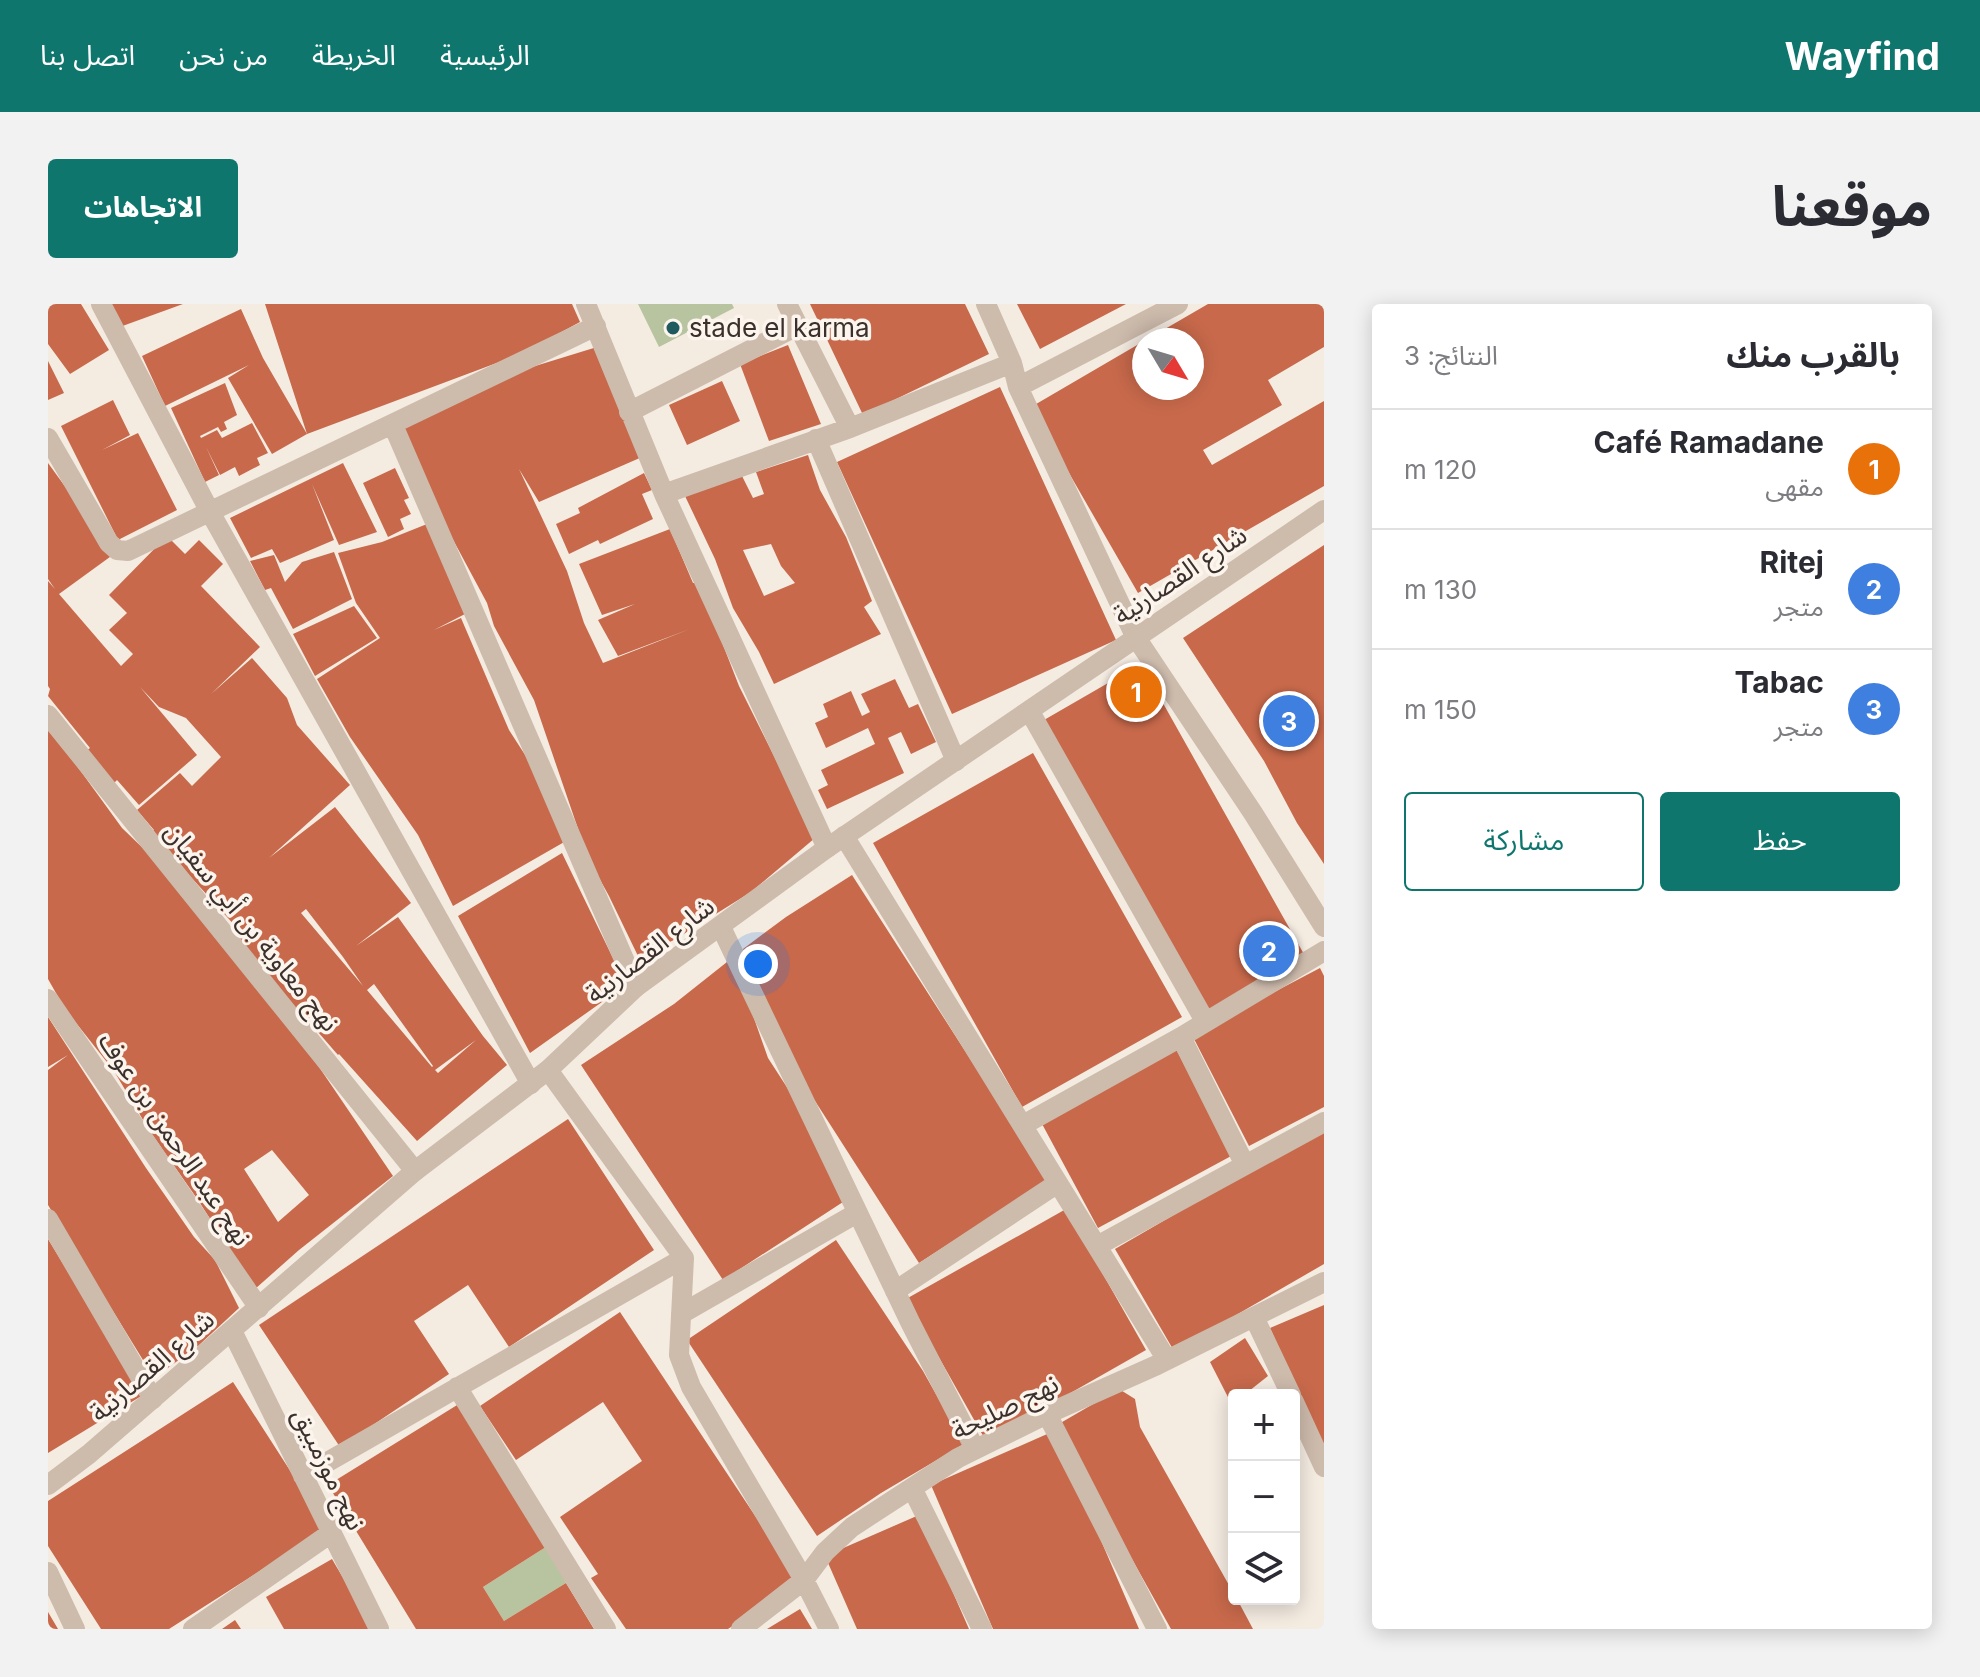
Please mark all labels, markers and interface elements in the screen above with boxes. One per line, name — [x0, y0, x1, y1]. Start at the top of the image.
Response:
text: Wayfind — [1785, 33, 1940, 79]
text: اتصل بنا — [40, 38, 135, 72]
text: من نحن — [179, 38, 268, 72]
text: الخريطة — [312, 38, 396, 72]
text: الرئيسية — [440, 38, 530, 72]
button: الاتجاهات — [48, 159, 238, 258]
text: موقعنا — [1772, 172, 1932, 240]
place label: stade el karma — [689, 312, 870, 343]
marker: stade el karma — [664, 319, 682, 337]
north arrow — [1132, 328, 1204, 400]
text: بالقرب منك — [1726, 334, 1900, 375]
text: النتائج: 3 — [1404, 340, 1498, 371]
text: Café Ramadane — [1593, 424, 1824, 460]
text: 120 m — [1404, 454, 1477, 485]
text: 1 — [1868, 454, 1880, 485]
text: مقهى — [1765, 471, 1824, 502]
street label: شارع القصارنية — [1107, 519, 1255, 634]
text: Ritej — [1759, 544, 1824, 580]
text: 130 m — [1404, 574, 1477, 605]
text: 2 — [1866, 574, 1882, 605]
text: متجر — [1774, 591, 1824, 622]
pin: 1 — [1110, 662, 1162, 722]
text: Tabac — [1734, 664, 1824, 700]
pin: 3 — [1263, 691, 1315, 751]
text: 150 m — [1404, 694, 1477, 725]
text: 3 — [1866, 694, 1882, 725]
text: متجر — [1774, 711, 1824, 742]
button: مشاركة — [1404, 792, 1644, 891]
button: حفظ — [1660, 792, 1900, 891]
street label: نهج معاوية بن أبي سفيان — [155, 816, 346, 1040]
street label: شارع القصارنية — [579, 890, 722, 1012]
pin: 2 — [1243, 921, 1295, 981]
your location — [738, 944, 778, 984]
street label: نهج عبد الرحمن بن عوف — [88, 1026, 258, 1254]
street label: شارع القصارنية — [83, 1303, 223, 1431]
street label: نهج صليحة — [947, 1368, 1065, 1450]
map controls — [1228, 1389, 1300, 1605]
button: + — [1228, 1389, 1300, 1461]
street label: نهج موزمبيق — [282, 1403, 372, 1537]
button: − — [1228, 1461, 1300, 1533]
button: layers — [1228, 1533, 1300, 1605]

